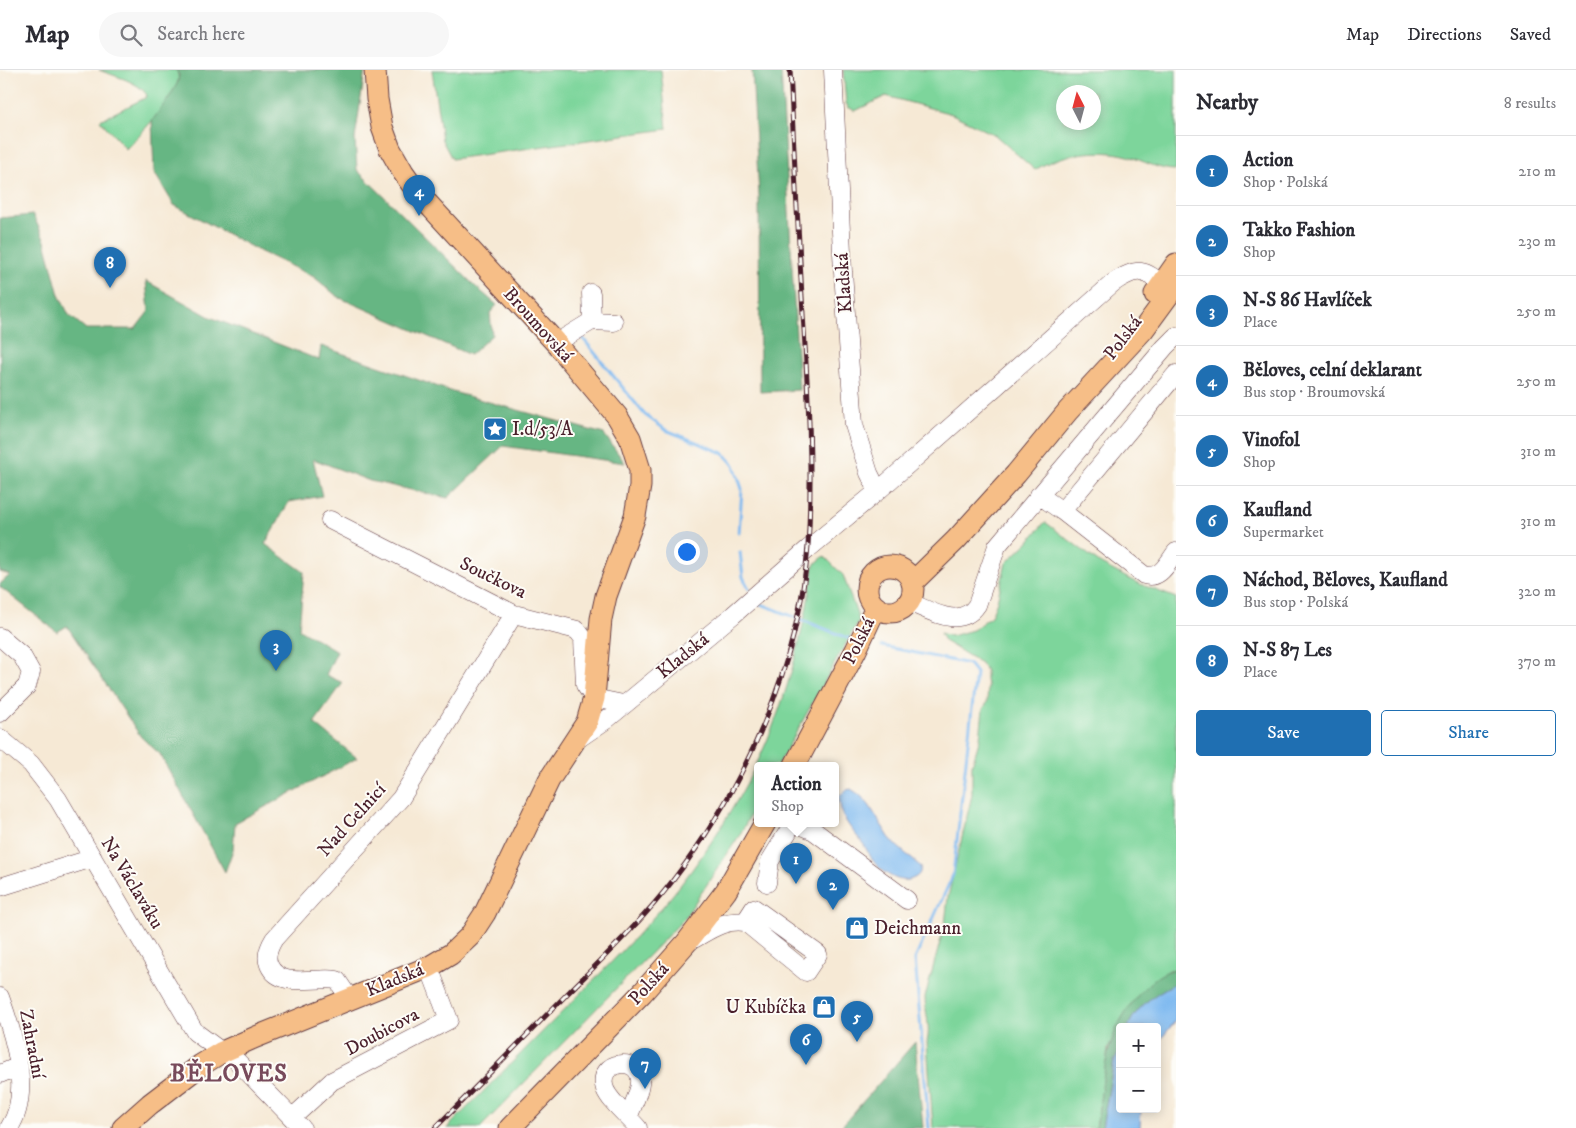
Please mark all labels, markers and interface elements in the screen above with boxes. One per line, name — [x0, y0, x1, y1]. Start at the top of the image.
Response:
search box — [99, 12, 449, 57]
text: Map — [25, 20, 69, 50]
icon: search — [117, 21, 145, 49]
text: Search here — [157, 23, 245, 46]
text: Map — [1346, 24, 1379, 46]
text: Directions — [1407, 24, 1482, 46]
text: Saved — [1510, 24, 1551, 46]
north arrow — [1056, 85, 1101, 130]
text: Nearby — [1196, 90, 1258, 116]
text: 8 results — [1504, 93, 1556, 113]
text: Action — [1243, 149, 1293, 172]
text: 1 — [1209, 161, 1215, 181]
text: 210 m — [1518, 161, 1556, 181]
text: Shop · Polská — [1243, 172, 1328, 192]
pin: 4 — [403, 175, 435, 216]
text: Takko Fashion — [1243, 219, 1355, 242]
text: 2 — [1208, 231, 1216, 251]
text: 230 m — [1518, 231, 1556, 251]
text: Shop — [1243, 242, 1276, 262]
pin: 8 — [94, 247, 126, 288]
street label: Kladská — [830, 252, 858, 314]
street label: Broumovská — [498, 283, 578, 367]
text: N-S 86 Havlíček — [1243, 289, 1372, 312]
text: 3 — [1209, 301, 1215, 321]
text: 250 m — [1516, 301, 1556, 321]
street label: Polská — [1099, 311, 1147, 365]
text: Place — [1243, 312, 1277, 332]
text: Běloves, celní deklarant — [1243, 359, 1422, 382]
text: 4 — [1207, 371, 1217, 391]
text: 250 m — [1516, 371, 1556, 391]
text: Bus stop · Broumovská — [1243, 382, 1385, 402]
place icon: I.d/53/A — [482, 416, 508, 442]
place label: I.d/53/A — [512, 418, 574, 441]
text: Vinofol — [1243, 429, 1300, 452]
text: 5 — [1208, 441, 1216, 461]
text: 310 m — [1520, 441, 1556, 461]
text: Shop — [1243, 452, 1276, 472]
text: Kaufland — [1243, 499, 1312, 522]
text: 6 — [1208, 511, 1216, 531]
text: 310 m — [1520, 511, 1556, 531]
text: Supermarket — [1243, 522, 1324, 542]
your location — [674, 539, 700, 565]
street label: Součkova — [456, 552, 530, 604]
text: Náchod, Běloves, Kaufland — [1243, 569, 1448, 592]
text: 7 — [1208, 581, 1216, 601]
text: 320 m — [1518, 581, 1556, 601]
text: Bus stop · Polská — [1243, 592, 1348, 612]
street label: Polská — [838, 614, 880, 668]
street label: Kladská — [652, 628, 714, 684]
pin: 3 — [260, 630, 292, 671]
text: N-S 87 Les — [1243, 639, 1332, 662]
text: 8 — [1208, 651, 1216, 671]
text: 370 m — [1518, 651, 1556, 671]
text: Place — [1243, 662, 1277, 682]
button: Save — [1196, 710, 1371, 756]
button: Share — [1381, 710, 1556, 756]
popup — [754, 762, 839, 827]
text: Action — [771, 773, 822, 796]
street label: Nad Celnicí — [313, 778, 392, 861]
text: Shop — [771, 796, 804, 816]
street label: Na Václaváku — [96, 833, 168, 933]
pin: 1 — [780, 843, 812, 884]
pin: 2 — [817, 869, 849, 910]
shop icon: Deichmann — [844, 915, 870, 941]
place label: Deichmann — [874, 917, 961, 940]
street label: Kladská — [363, 958, 427, 1002]
street label: Polská — [624, 958, 674, 1010]
shop icon: U Kubíčka — [811, 994, 837, 1020]
place label: U Kubíčka — [725, 996, 806, 1019]
pin: 5 — [841, 1001, 873, 1042]
street label: Doubicova — [341, 1003, 423, 1061]
street label: Zahradní — [14, 1008, 50, 1081]
map controls — [1116, 1023, 1161, 1113]
button: + — [1116, 1023, 1161, 1068]
pin: 6 — [790, 1024, 822, 1065]
pin: 7 — [629, 1048, 661, 1089]
district label: BĚLOVES — [170, 1058, 288, 1089]
button: − — [1116, 1068, 1161, 1113]

